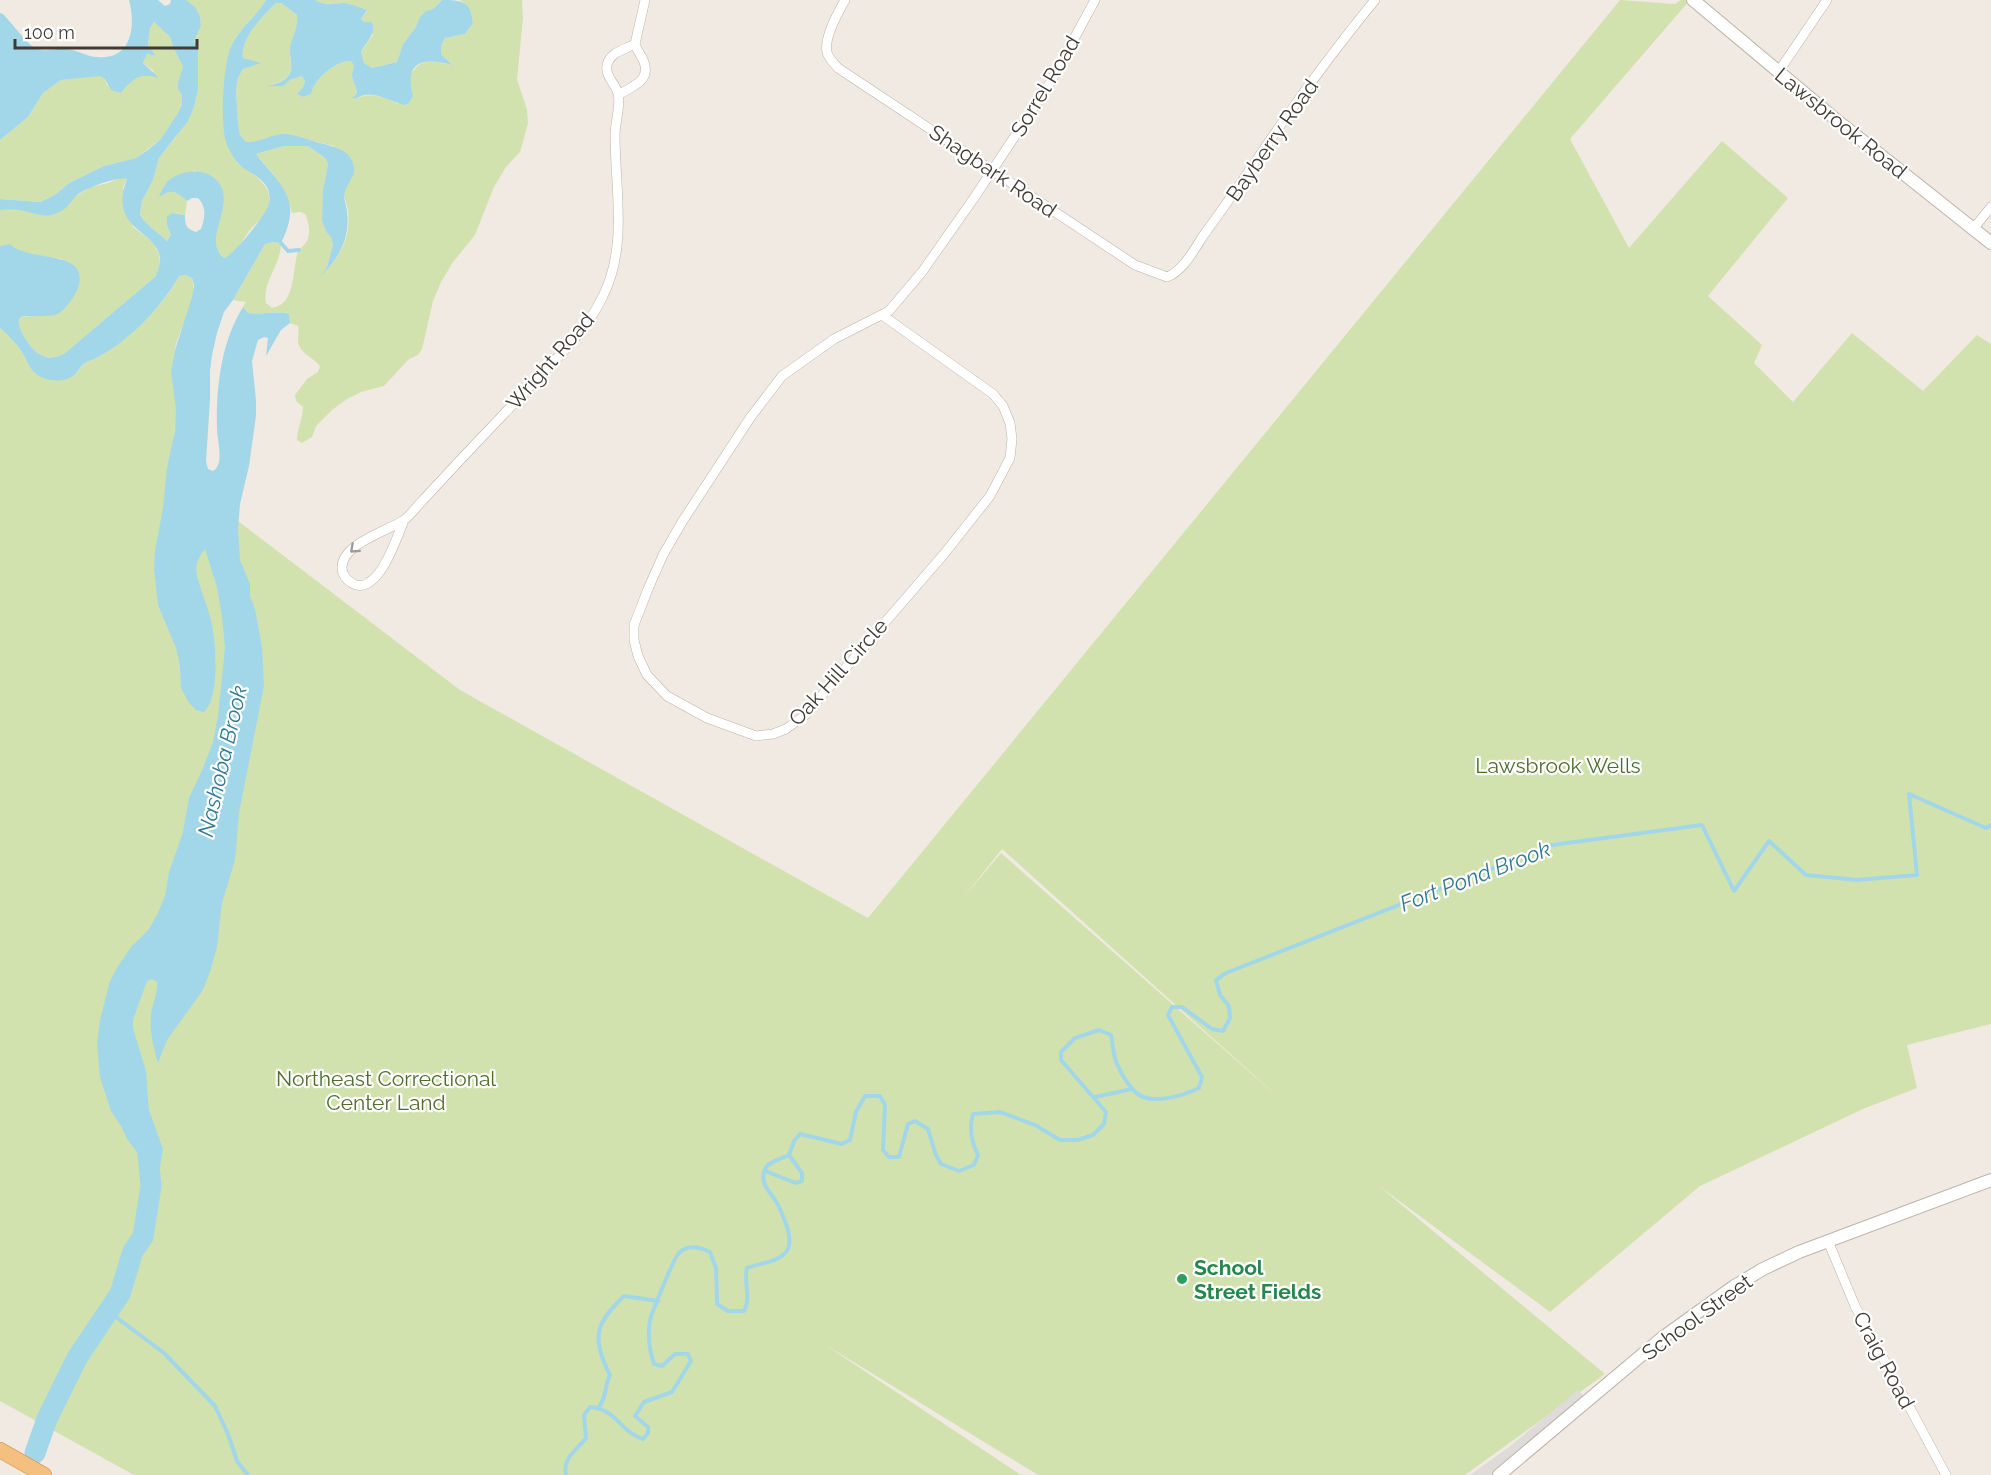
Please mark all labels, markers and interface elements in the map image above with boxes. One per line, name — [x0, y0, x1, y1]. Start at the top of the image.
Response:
scale bar — [15, 12, 196, 50]
text: 100 m — [24, 22, 75, 43]
street label: Sorrel Road — [1005, 31, 1085, 141]
street label: Lawsbrook Road — [1770, 62, 1912, 184]
street label: Bayberry Road — [1221, 74, 1323, 206]
street label: Shagbark Road — [925, 119, 1061, 223]
street label: Wright Road — [501, 307, 599, 415]
one-way arrow — [350, 542, 361, 553]
street label: Oak Hill Circle — [783, 613, 893, 731]
water label: Nashoba Brook — [192, 683, 252, 839]
park label: Lawsbrook Wells — [1475, 753, 1641, 778]
water label: Fort Pond Brook — [1396, 835, 1554, 917]
park label: Northeast Correctional Center Land — [276, 1066, 496, 1115]
place label: School Street Fields — [1194, 1255, 1321, 1304]
street label: School Street — [1637, 1269, 1757, 1365]
marker: School Street Fields — [1175, 1272, 1189, 1286]
street label: Craig Road — [1848, 1307, 1920, 1413]

